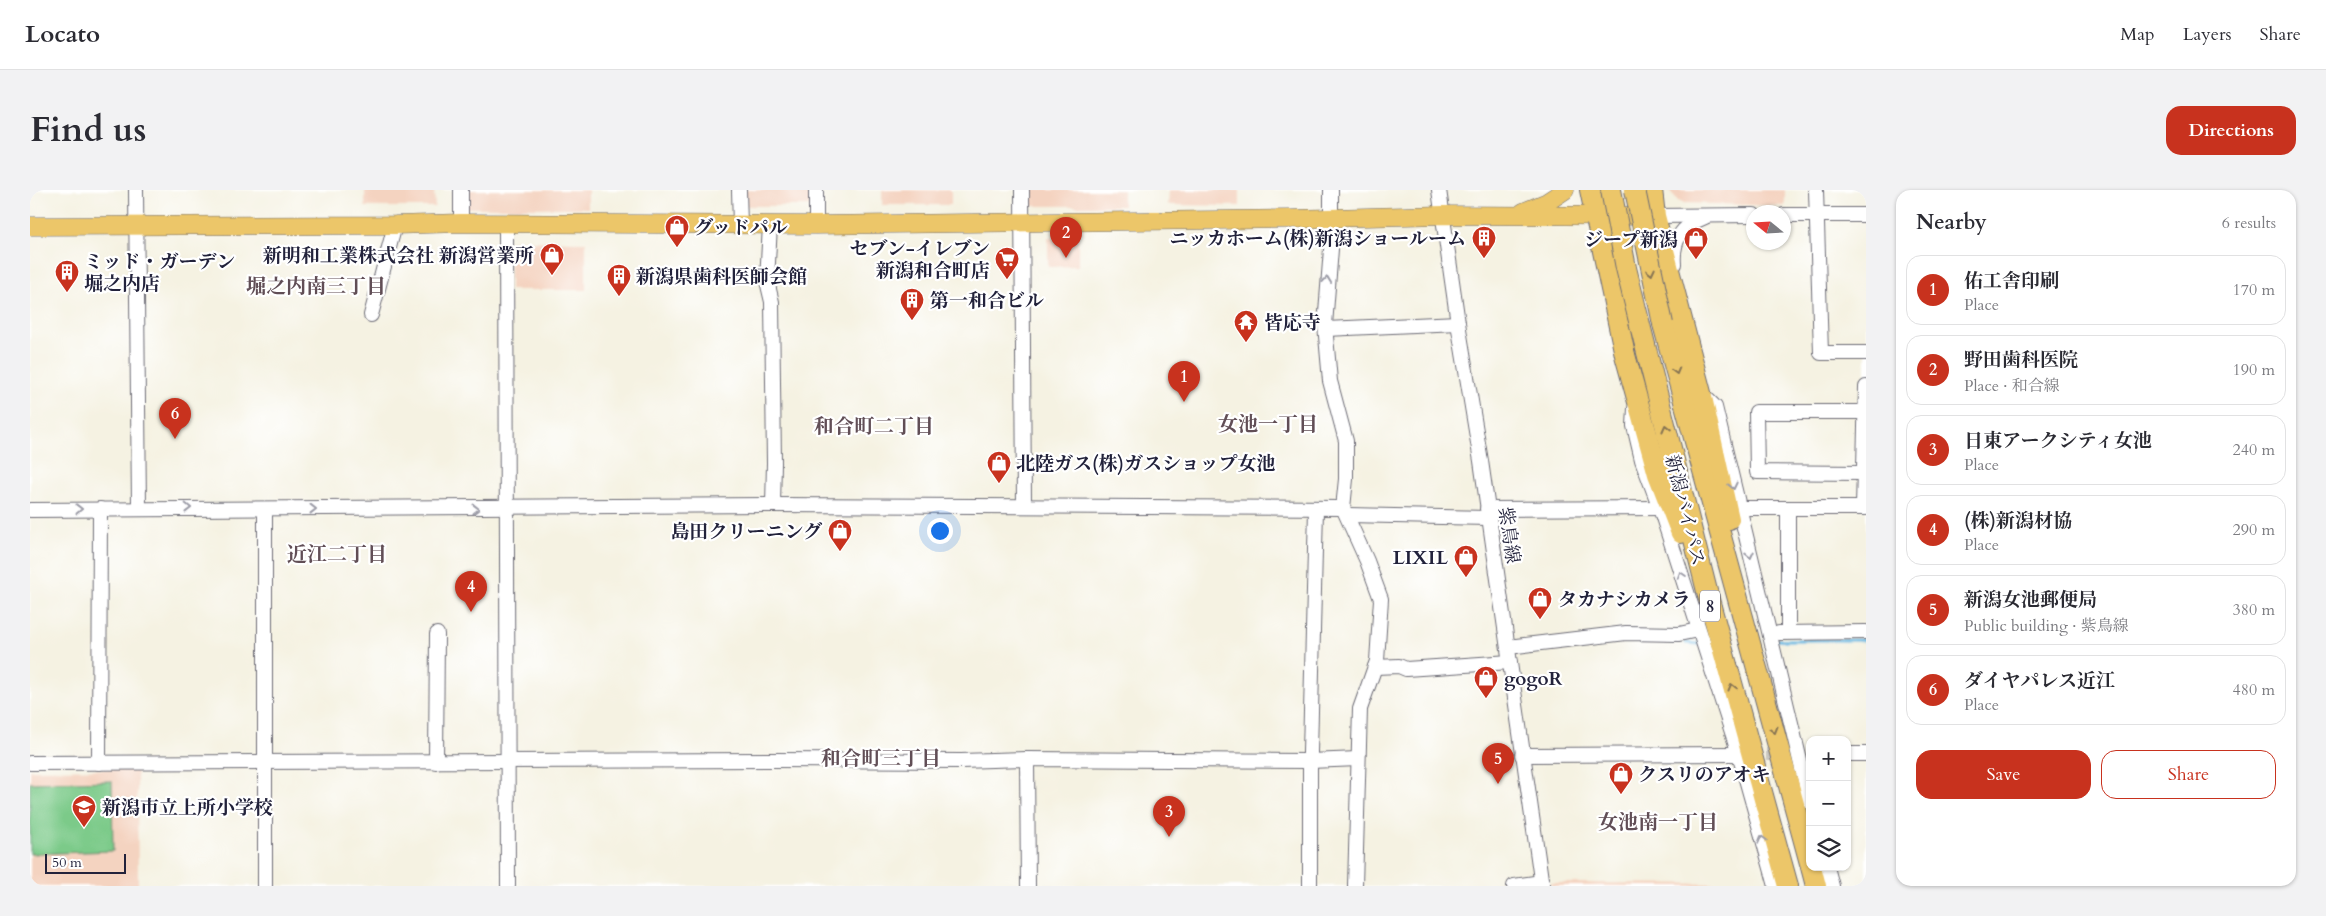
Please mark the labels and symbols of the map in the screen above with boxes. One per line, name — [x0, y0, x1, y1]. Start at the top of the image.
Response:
north arrow — [1746, 205, 1791, 250]
shop icon: グッドパル — [664, 214, 690, 248]
place label: グッドパル — [694, 215, 788, 241]
pin: 2 — [1050, 217, 1082, 258]
building icon: ニッカホーム(株)新潟ショールーム — [1471, 225, 1497, 259]
place label: ニッカホーム(株)新潟ショールーム — [1170, 226, 1466, 252]
shop icon: ジープ新潟 — [1683, 226, 1709, 260]
place label: ジープ新潟 — [1584, 227, 1678, 253]
place label: セブン-イレブン 新潟和合町店 — [849, 236, 990, 284]
shop icon: 新明和工業株式会社 新潟営業所 — [539, 242, 565, 276]
place label: 新明和工業株式会社 新潟営業所 — [263, 243, 534, 269]
supermarket icon: セブン-イレブン 新潟和合町店 — [994, 246, 1020, 280]
place label: ミッド・ガーデン 堀之内店 — [84, 249, 235, 297]
building icon: ミッド・ガーデン 堀之内店 — [54, 259, 80, 293]
building icon: 新潟県歯科医師会館 — [606, 263, 632, 297]
place label: 新潟県歯科医師会館 — [636, 264, 807, 290]
one-way arrow — [1645, 268, 1656, 277]
district label: 堀之内南三丁目 — [246, 273, 386, 300]
one-way arrow — [1322, 276, 1333, 284]
building icon: 第一和合ビル — [899, 287, 925, 321]
place label: 第一和合ビル — [930, 288, 1044, 314]
temple icon: 皆応寺 — [1233, 309, 1259, 343]
place label: 皆応寺 — [1264, 310, 1321, 336]
pin: 1 — [1168, 361, 1200, 402]
one-way arrow — [1670, 367, 1681, 376]
pin: 6 — [159, 398, 191, 439]
district label: 女池一丁目 — [1218, 411, 1318, 438]
district label: 和合町二丁目 — [814, 413, 934, 440]
one-way arrow — [1661, 424, 1672, 433]
shop icon: 北陸ガス(株)ガスショップ女池 — [986, 450, 1012, 484]
place label: 北陸ガス(株)ガスショップ女池 — [1016, 451, 1276, 477]
street label: 新潟バイパス — [1659, 452, 1711, 569]
one-way arrow — [1727, 482, 1738, 491]
one-way arrow — [184, 503, 192, 513]
one-way arrow — [75, 504, 83, 514]
one-way arrow — [310, 504, 318, 514]
one-way arrow — [472, 504, 480, 514]
street label: 紫鳥線 — [1492, 505, 1526, 565]
shop icon: 島田クリーニング — [827, 518, 853, 552]
your location — [927, 518, 953, 544]
place label: 島田クリーニング — [670, 519, 823, 545]
district label: 近江二丁目 — [287, 541, 387, 568]
shop icon: LIXIL — [1453, 544, 1479, 578]
place label: LIXIL — [1393, 545, 1448, 571]
one-way arrow — [1744, 551, 1755, 560]
pin: 4 — [455, 571, 487, 612]
one-way arrow — [1676, 571, 1686, 579]
shop icon: タカナシカメラ — [1527, 586, 1553, 620]
place label: タカナシカメラ — [1558, 587, 1691, 613]
road number: 8 — [1700, 591, 1720, 622]
shop icon: gogoR — [1473, 665, 1499, 699]
place label: gogoR — [1504, 666, 1563, 692]
one-way arrow — [1728, 684, 1738, 692]
one-way arrow — [1769, 726, 1779, 734]
pin: 5 — [1482, 743, 1514, 784]
district label: 和合町三丁目 — [821, 745, 941, 772]
shop icon: クスリのアオキ — [1608, 761, 1634, 795]
place label: クスリのアオキ — [1638, 762, 1771, 788]
school or university icon: 新潟市立上所小学校 — [71, 794, 97, 828]
place label: 新潟市立上所小学校 — [102, 795, 273, 821]
pin: 3 — [1153, 796, 1185, 837]
district label: 女池南一丁目 — [1598, 809, 1718, 836]
one-way arrow — [1758, 836, 1768, 844]
scale bar — [45, 851, 126, 874]

